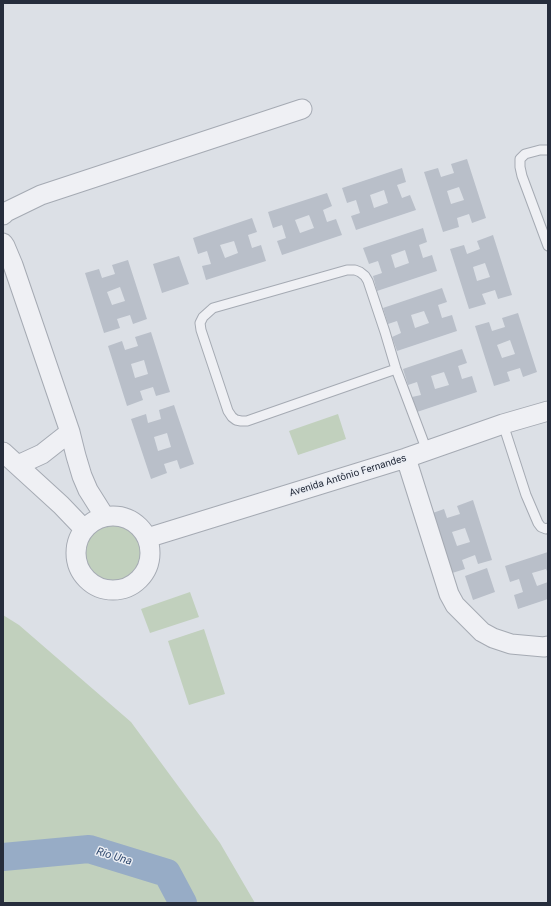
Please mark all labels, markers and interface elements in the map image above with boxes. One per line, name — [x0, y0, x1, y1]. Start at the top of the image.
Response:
street label: Avenida Antônio Fernandes — [288, 452, 408, 500]
water label: Rio Una — [95, 845, 133, 869]

